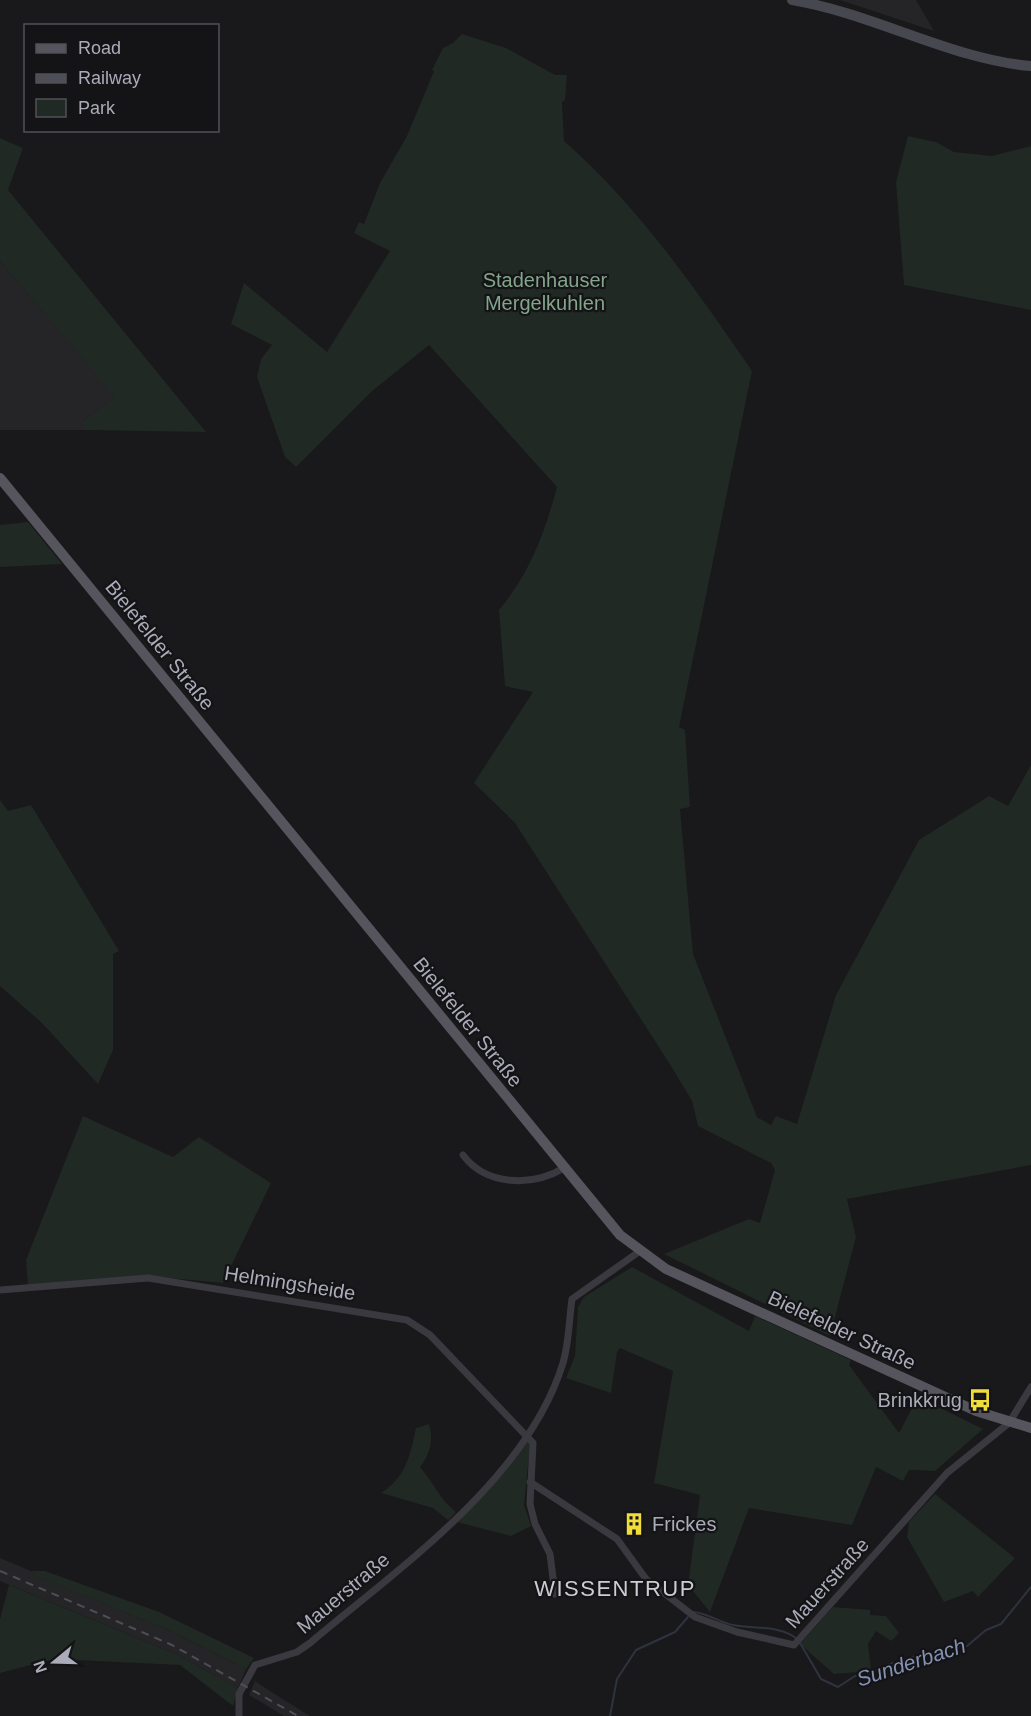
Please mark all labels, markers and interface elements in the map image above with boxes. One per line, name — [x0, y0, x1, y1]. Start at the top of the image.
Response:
legend — [24, 24, 219, 132]
text: Road — [78, 38, 121, 58]
text: Railway — [78, 68, 141, 88]
text: Park — [78, 98, 116, 118]
park label: Stadenhauser Mergelkuhlen — [483, 269, 608, 314]
street label: Bielefelder Straße — [101, 576, 219, 714]
street label: Bielefelder Straße — [409, 953, 527, 1091]
street label: Helmingsheide — [223, 1262, 357, 1304]
street label: Bielefelder Straße — [765, 1286, 919, 1374]
bus stop icon: Brinkkrug — [967, 1387, 993, 1413]
place label: Brinkkrug — [878, 1389, 962, 1411]
building icon: Frickes — [621, 1511, 647, 1537]
place label: Frickes — [652, 1513, 716, 1535]
street label: Mauerstraße — [781, 1534, 873, 1632]
street label: Mauerstraße — [293, 1548, 393, 1638]
district label: WISSENTRUP — [534, 1576, 696, 1601]
north arrow — [24, 1632, 84, 1692]
water label: Sunderbach — [854, 1634, 968, 1690]
text: N — [30, 1658, 50, 1675]

